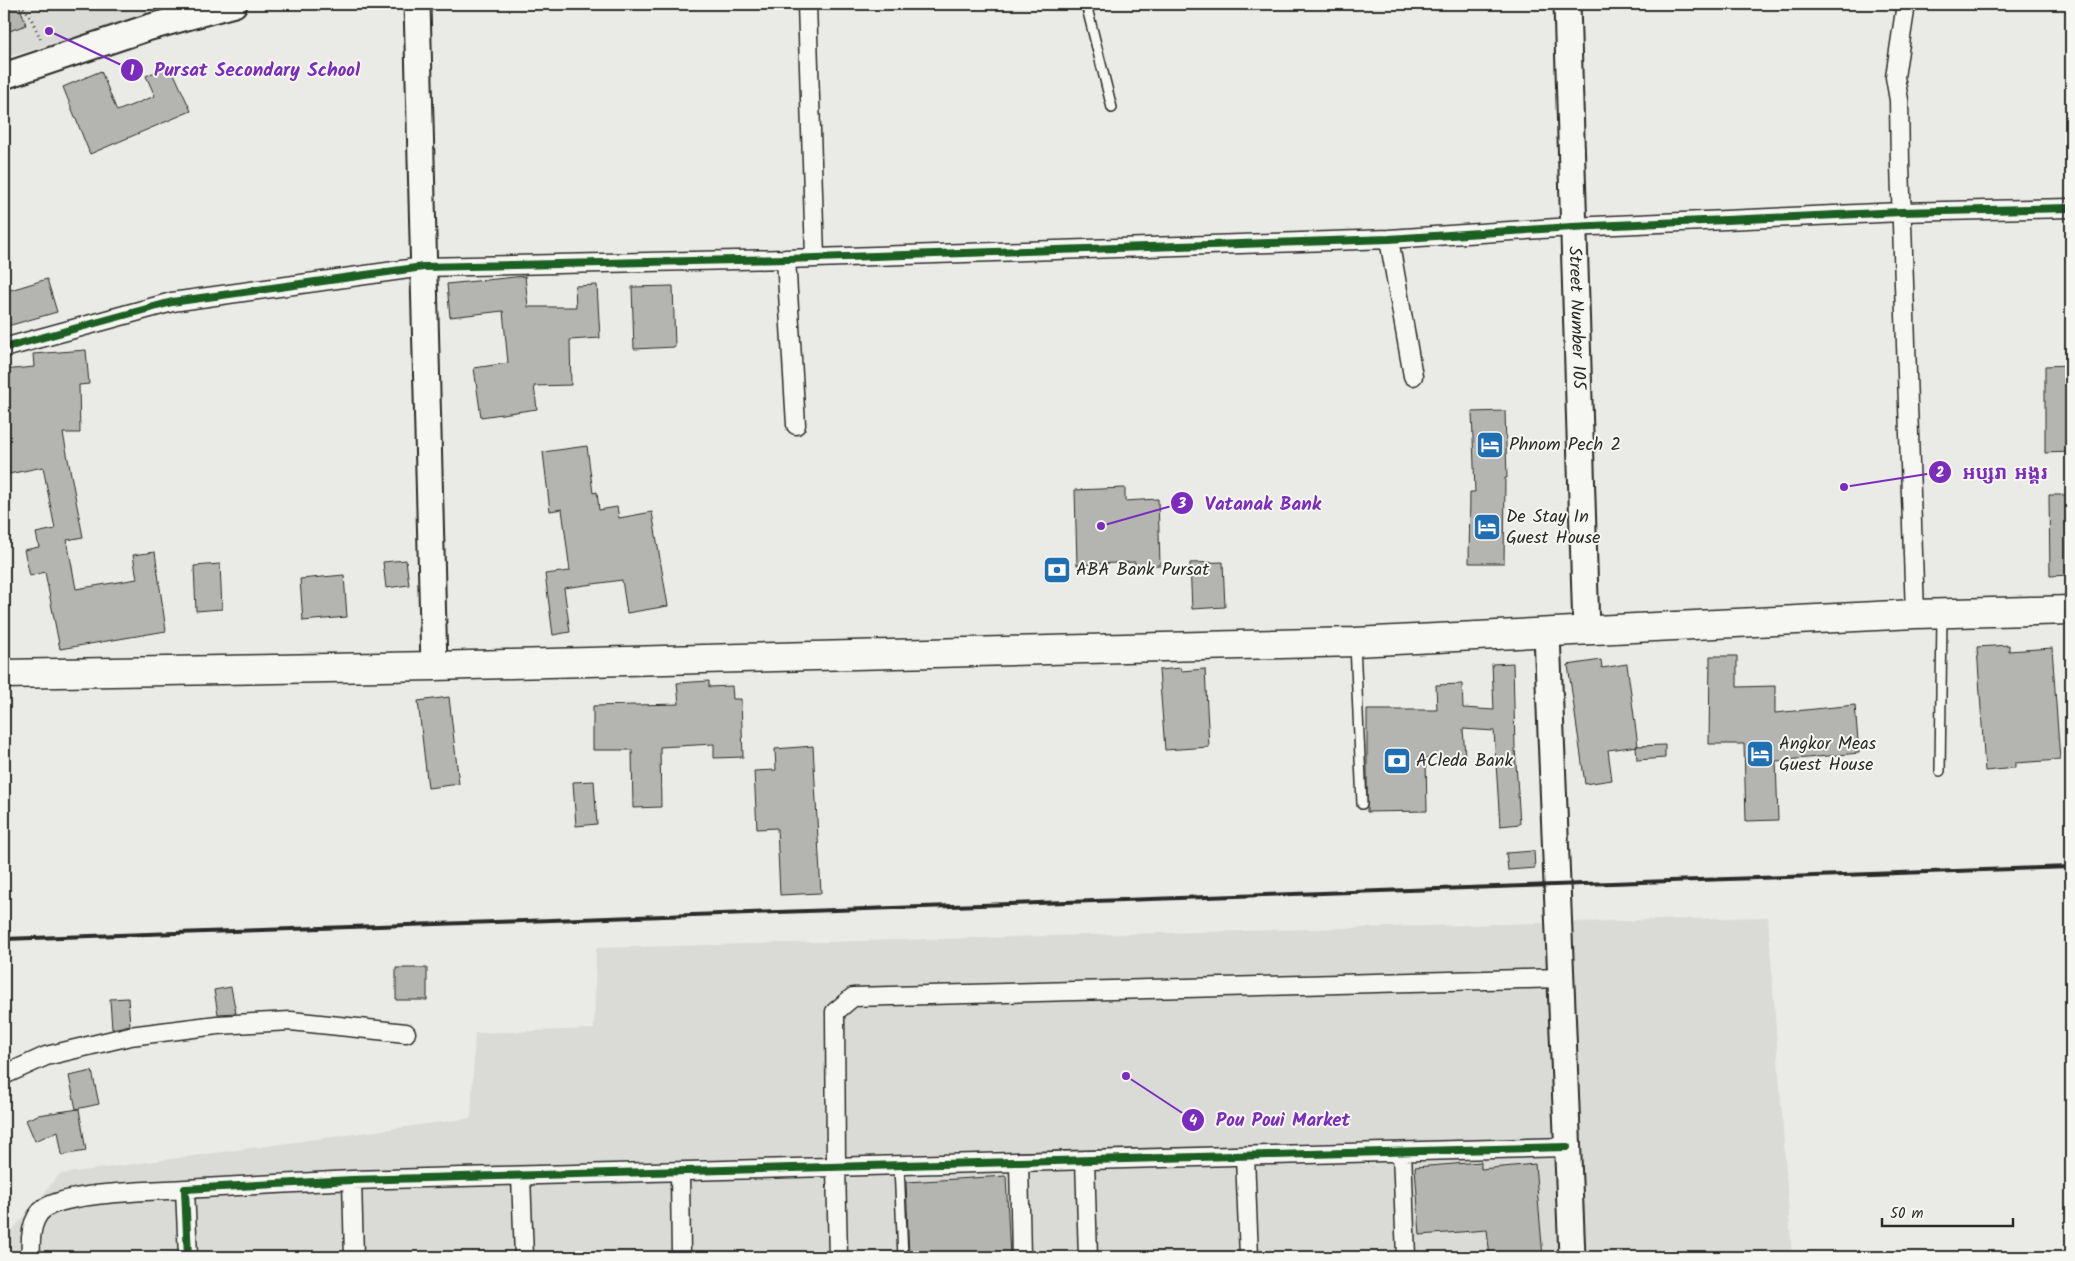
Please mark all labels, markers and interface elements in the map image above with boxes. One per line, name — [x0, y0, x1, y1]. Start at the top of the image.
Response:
callout: Pursat Secondary School — [119, 53, 370, 87]
text: Pursat Secondary School — [154, 56, 361, 86]
text: 1 — [130, 59, 135, 83]
street label: Street Number 105 — [1560, 246, 1593, 391]
hotel icon: Phnom Pech 2 — [1475, 430, 1505, 460]
place label: Phnom Pech 2 — [1509, 431, 1621, 460]
callout: អប្សរា អង្គរ — [1928, 455, 2058, 489]
text: អប្សរា អង្គរ — [1962, 459, 2048, 489]
text: 2 — [1936, 461, 1945, 485]
callout: Vatanak Bank — [1170, 486, 1331, 520]
text: Vatanak Bank — [1205, 490, 1322, 520]
text: 3 — [1177, 492, 1186, 516]
place label: De Stay In Guest House — [1506, 503, 1600, 553]
hotel icon: De Stay In Guest House — [1472, 512, 1502, 542]
bank icon: ABA Bank Pursat — [1042, 555, 1072, 585]
place label: ABA Bank Pursat — [1076, 556, 1210, 585]
place label: Angkor Meas Guest House — [1779, 730, 1877, 780]
hotel icon: Angkor Meas Guest House — [1745, 739, 1775, 769]
bank icon: ACleda Bank — [1382, 746, 1412, 776]
place label: ACleda Bank — [1416, 747, 1513, 776]
callout: Pou Poui Market — [1181, 1103, 1360, 1137]
text: Pou Poui Market — [1216, 1106, 1351, 1136]
text: 4 — [1189, 1109, 1197, 1133]
scale bar — [1882, 1196, 2014, 1228]
text: 50 m — [1890, 1202, 1924, 1226]

